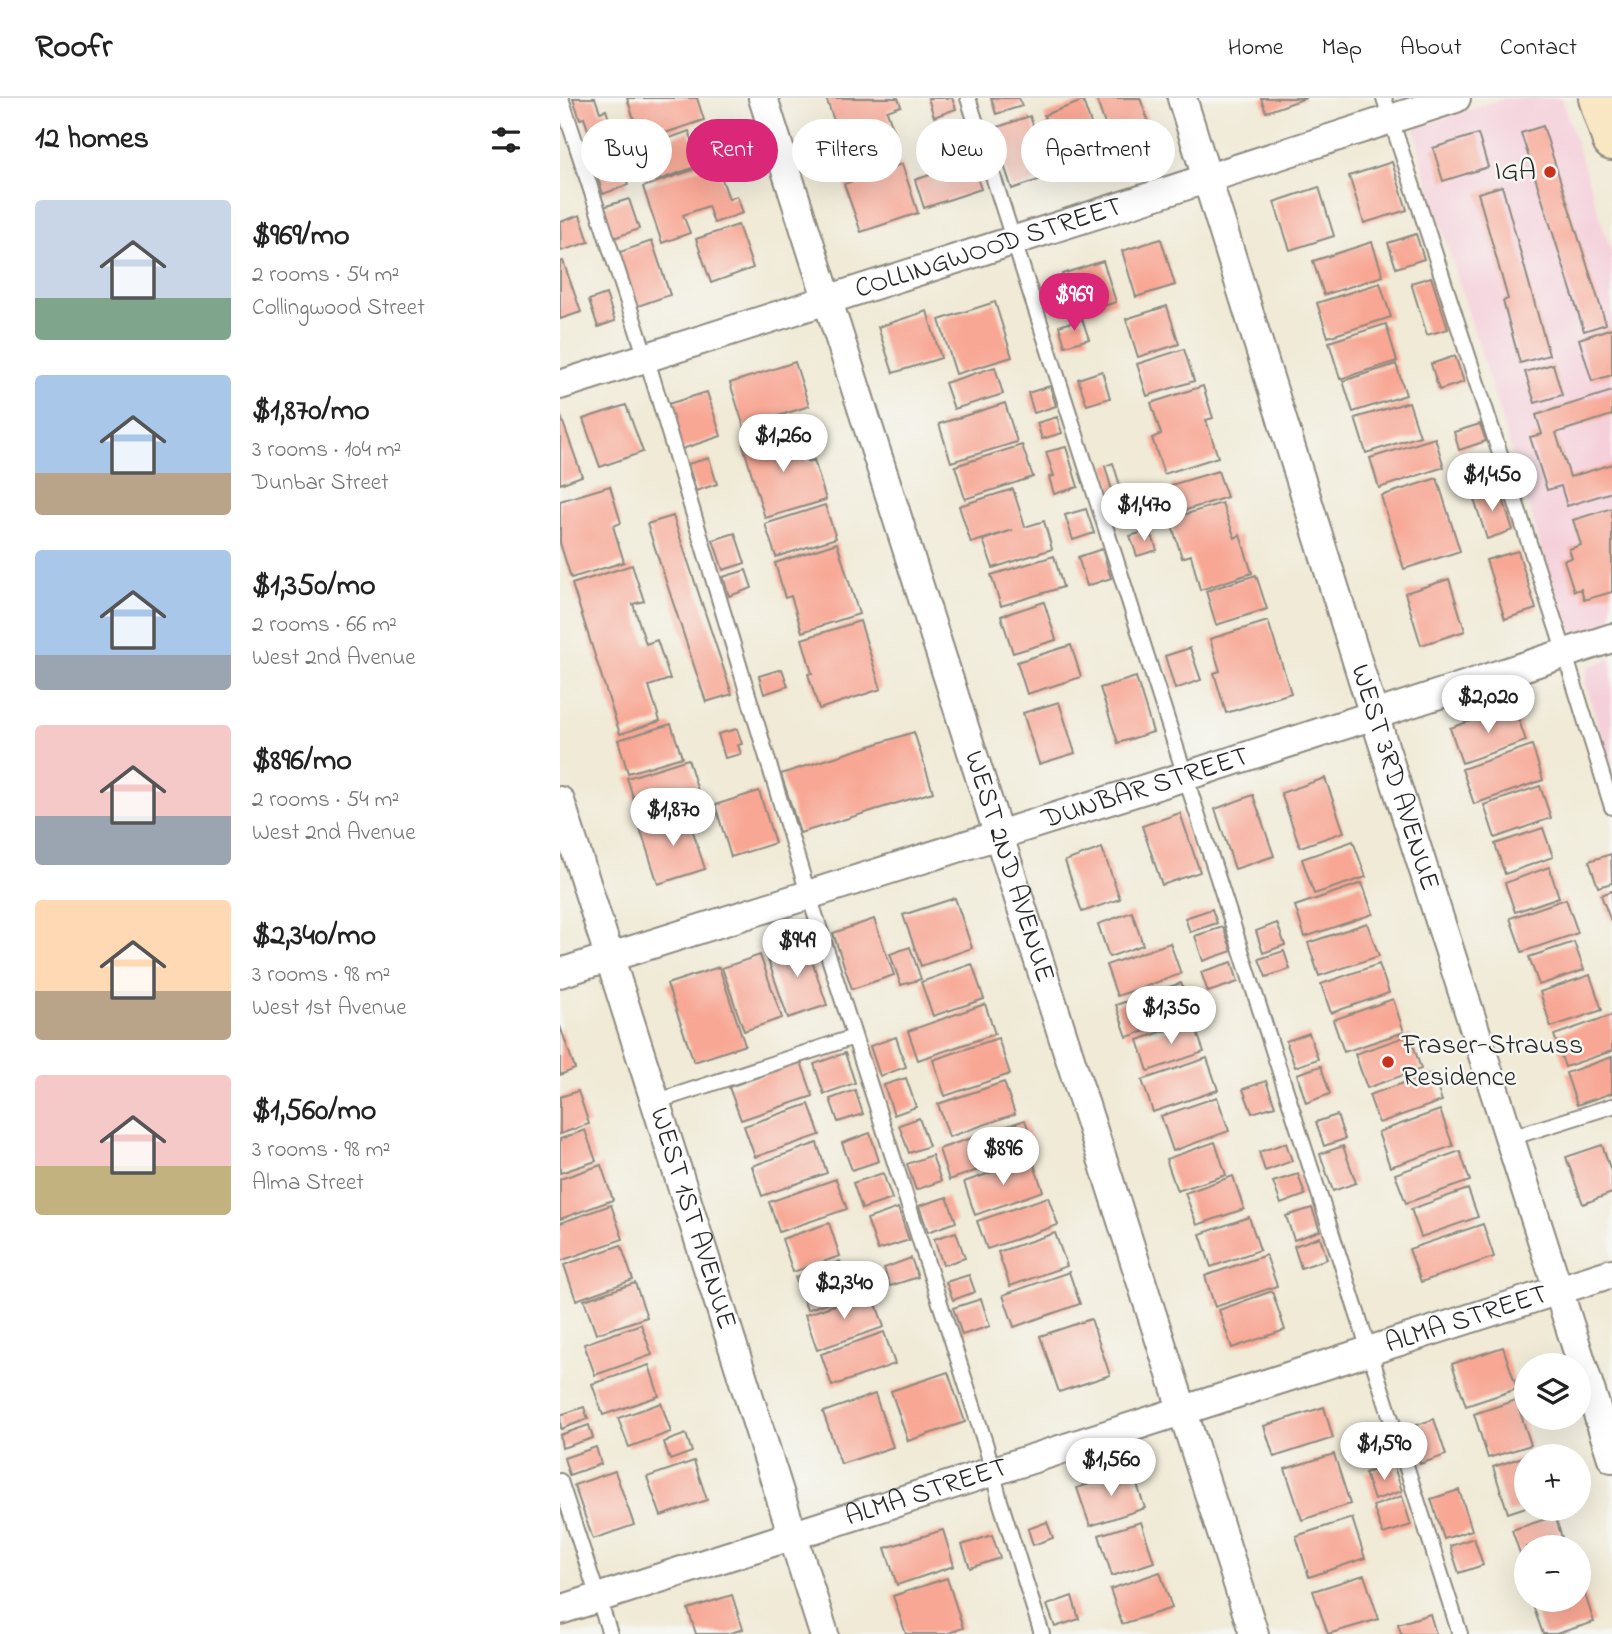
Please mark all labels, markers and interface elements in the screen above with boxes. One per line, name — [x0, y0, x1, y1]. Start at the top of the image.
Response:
text: Roofr — [35, 24, 112, 72]
text: Home — [1228, 31, 1284, 66]
text: Map — [1322, 31, 1362, 66]
text: About — [1400, 31, 1462, 66]
text: Contact — [1500, 31, 1577, 66]
text: 12 homes — [35, 118, 149, 162]
chip: Buy — [581, 119, 672, 182]
chip: Rent — [686, 119, 778, 182]
chip: Filters — [792, 119, 902, 182]
chip: New — [916, 119, 1007, 182]
chip: Apartment — [1021, 119, 1175, 182]
icon: filters — [487, 121, 525, 159]
place label: IGA — [1495, 152, 1536, 193]
marker: IGA — [1542, 164, 1558, 180]
street label: COLLINGWOOD STREET — [850, 187, 1128, 310]
text: $969/mo — [252, 215, 350, 259]
icon: home — [91, 228, 175, 312]
text: 2 rooms · 54 m² — [252, 259, 399, 292]
pin: $969 — [1033, 274, 1115, 333]
text: $969 — [1055, 279, 1093, 312]
text: Collingwood Street — [252, 292, 425, 325]
text: $1,870/mo — [252, 390, 370, 434]
icon: home — [91, 403, 175, 487]
pin: $1,260 — [726, 414, 840, 474]
text: $1,260 — [755, 420, 811, 453]
text: 3 rooms · 104 m² — [252, 434, 401, 467]
pin: $1,450 — [1435, 454, 1549, 513]
text: $1,450 — [1463, 459, 1521, 492]
text: Dunbar Street — [252, 467, 389, 500]
pin: $1,470 — [1087, 484, 1201, 543]
text: $1,470 — [1117, 489, 1171, 522]
text: $1,350/mo — [252, 565, 376, 609]
icon: home — [91, 578, 175, 662]
text: 2 rooms · 66 m² — [252, 609, 397, 642]
text: West 2nd Avenue — [252, 642, 416, 675]
street label: WEST 3RD AVENUE — [1339, 659, 1450, 896]
pin: $2,020 — [1431, 676, 1545, 735]
text: $2,020 — [1458, 681, 1518, 714]
street label: DUNBAR STREET — [1036, 736, 1255, 841]
text: $896/mo — [252, 740, 352, 784]
street label: WEST 2ND AVENUE — [952, 746, 1065, 988]
icon: home — [91, 753, 175, 837]
text: 2 rooms · 54 m² — [252, 784, 399, 817]
pin: $1,870 — [616, 788, 730, 848]
text: $1,870 — [646, 794, 700, 827]
text: West 2nd Avenue — [252, 817, 416, 850]
text: $2,340/mo — [252, 915, 376, 959]
pin: $949 — [756, 920, 838, 979]
text: $949 — [778, 925, 816, 958]
icon: home — [91, 928, 175, 1012]
text: 3 rooms · 98 m² — [252, 959, 390, 992]
pin: $1,350 — [1114, 986, 1228, 1046]
text: West 1st Avenue — [252, 992, 407, 1025]
text: $1,350 — [1142, 992, 1200, 1025]
place label: Fraser-Strauss Residence — [1401, 1026, 1583, 1099]
marker: Fraser-Strauss Residence — [1380, 1054, 1396, 1070]
text: $1,560/mo — [252, 1090, 376, 1134]
street label: WEST 1ST AVENUE — [638, 1102, 747, 1335]
icon: home — [91, 1103, 175, 1187]
pin: $896 — [962, 1128, 1044, 1187]
text: $896 — [983, 1133, 1023, 1166]
text: 3 rooms · 98 m² — [252, 1134, 390, 1167]
text: Alma Street — [252, 1167, 364, 1200]
pin: $2,340 — [787, 1262, 901, 1321]
text: $2,340 — [815, 1267, 873, 1300]
street label: ALMA STREET — [1380, 1274, 1553, 1365]
map controls — [1514, 1353, 1591, 1612]
button: layers — [1514, 1353, 1591, 1430]
pin: $1,590 — [1327, 1422, 1441, 1482]
text: $1,590 — [1356, 1428, 1412, 1461]
pin: $1,560 — [1054, 1438, 1168, 1498]
text: $1,560 — [1082, 1444, 1140, 1477]
button: + — [1514, 1444, 1591, 1521]
street label: ALMA STREET — [840, 1447, 1013, 1538]
button: − — [1514, 1535, 1591, 1612]

